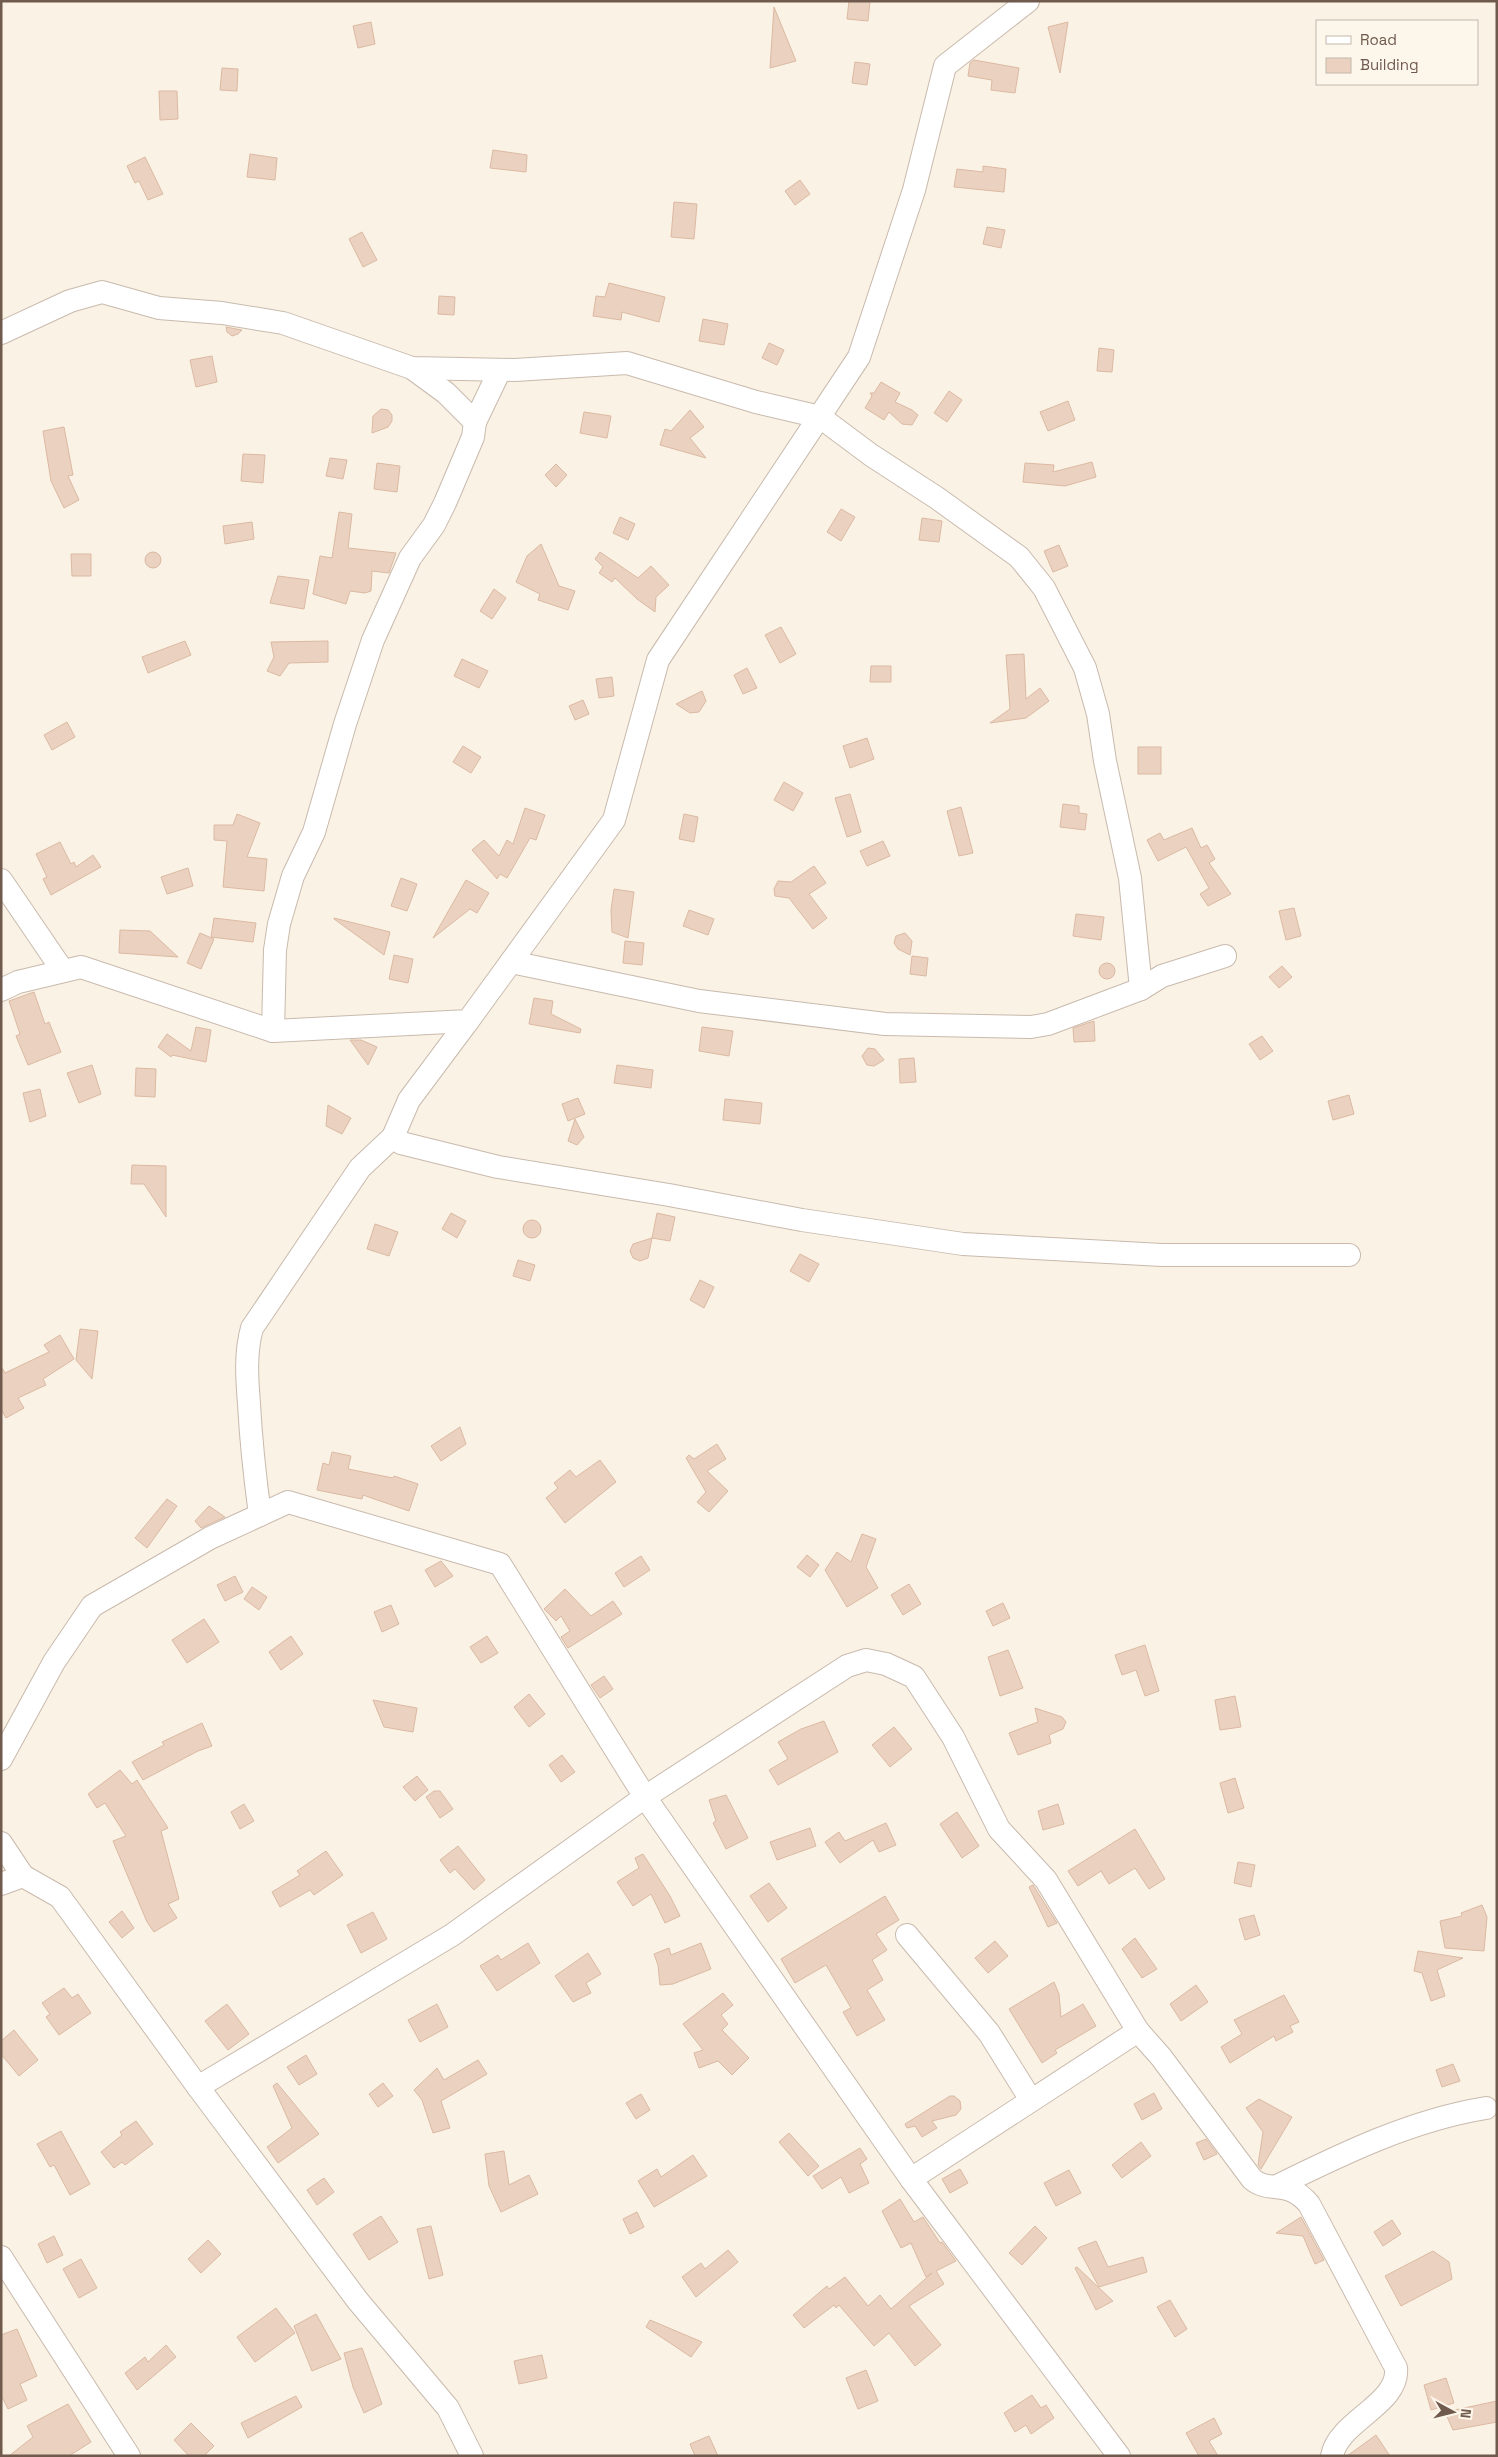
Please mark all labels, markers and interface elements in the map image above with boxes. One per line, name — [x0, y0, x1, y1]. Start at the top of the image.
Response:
legend — [1316, 20, 1478, 85]
text: Road — [1360, 30, 1397, 49]
text: Building — [1360, 55, 1419, 74]
north arrow — [1428, 2387, 1478, 2437]
text: N — [1456, 2408, 1475, 2419]

